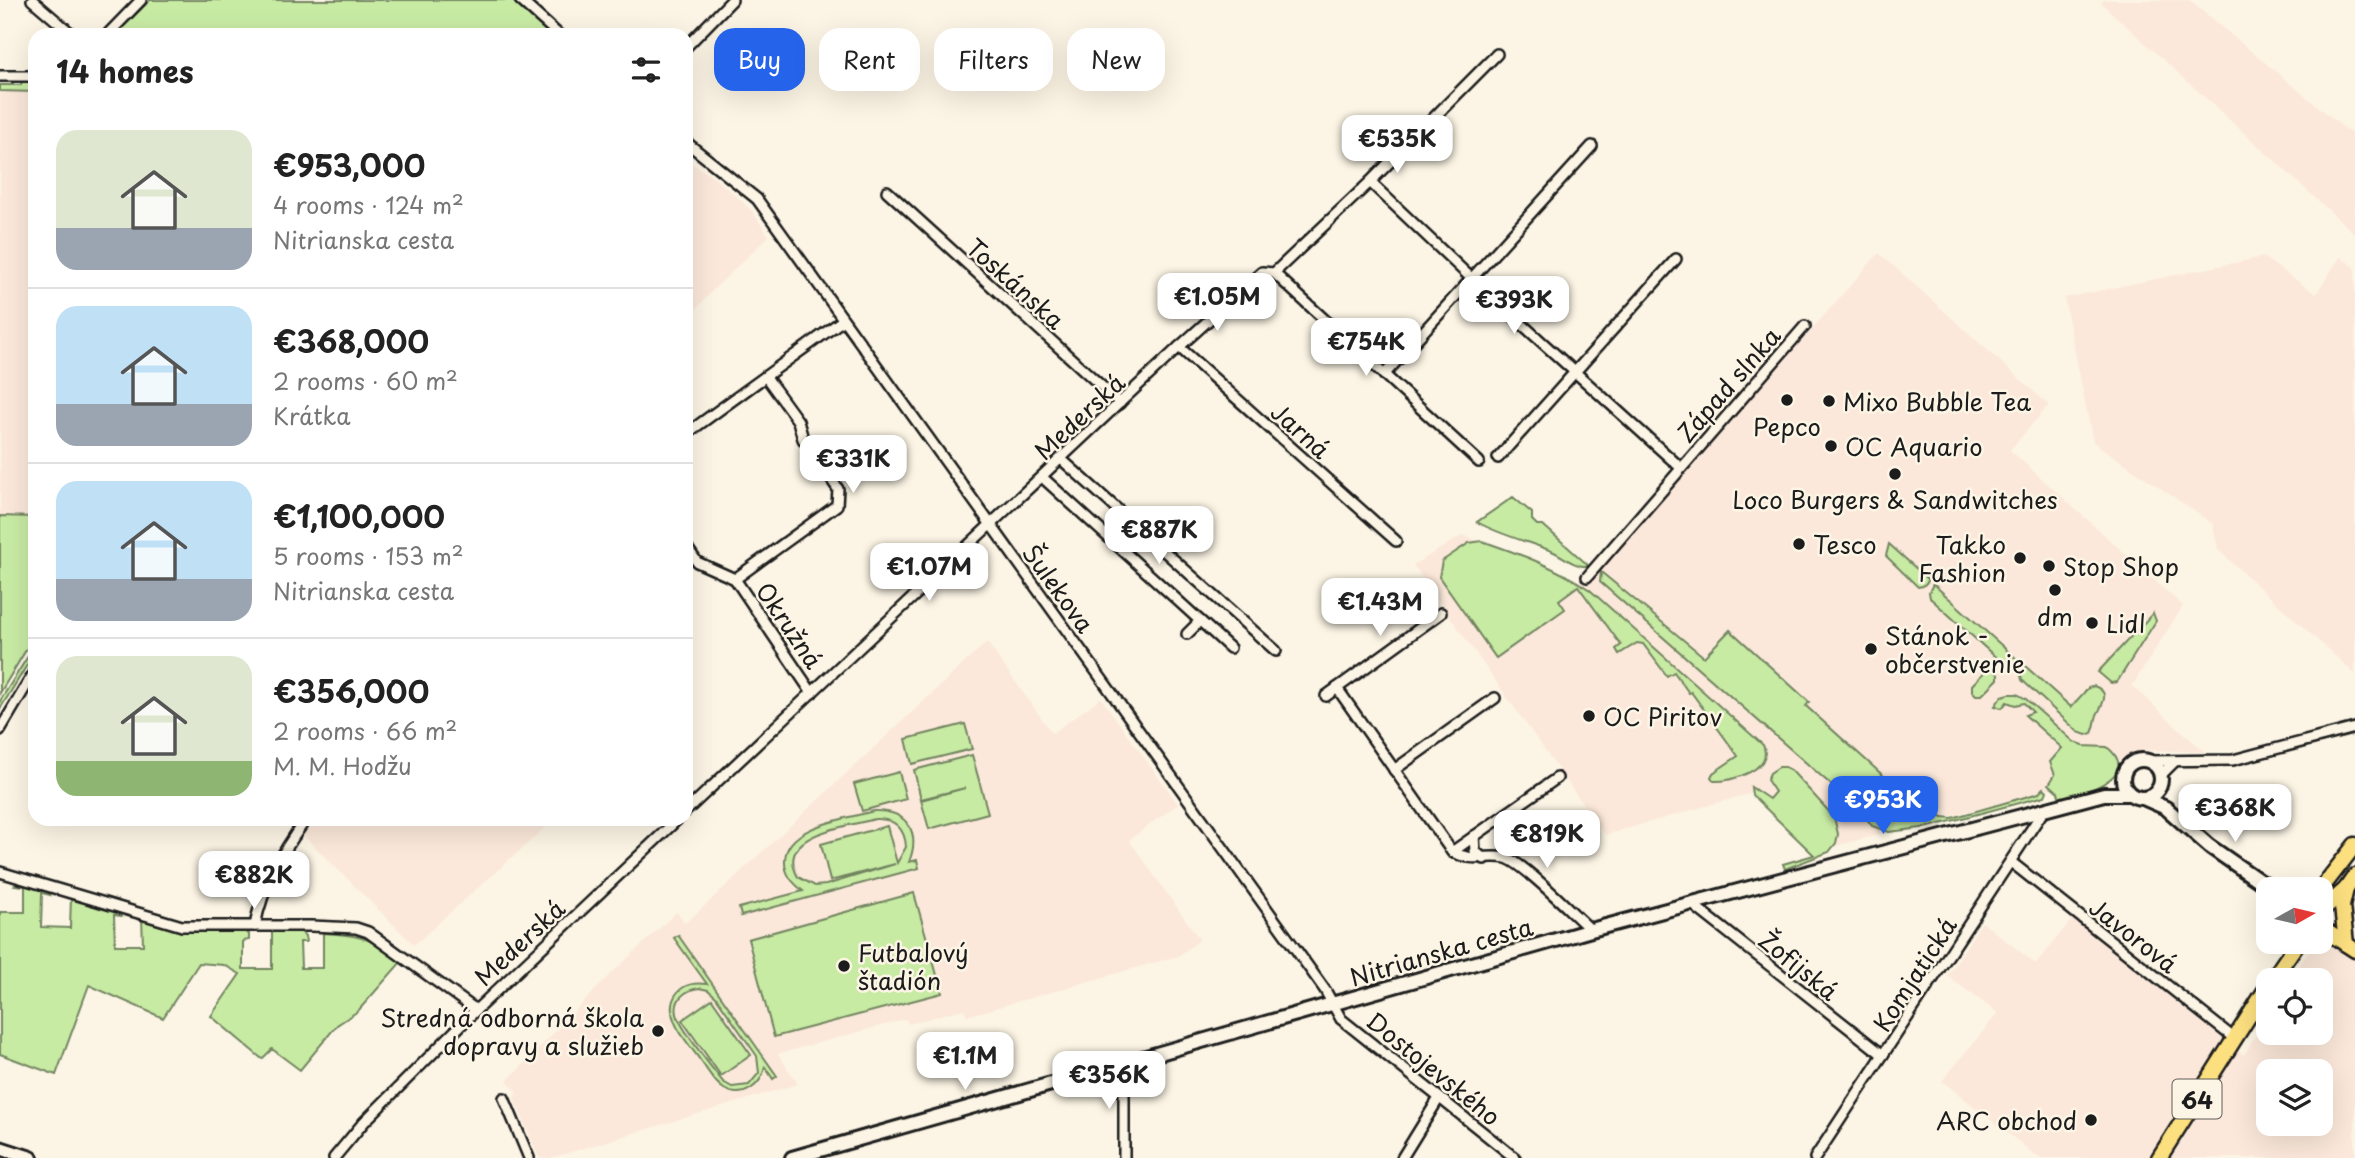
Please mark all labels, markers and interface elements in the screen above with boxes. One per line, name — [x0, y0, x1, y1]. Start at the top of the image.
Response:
chip: Buy — [714, 28, 805, 91]
chip: Rent — [819, 28, 920, 91]
chip: Filters — [934, 28, 1053, 91]
chip: New — [1067, 28, 1165, 91]
text: 14 homes — [56, 48, 194, 93]
icon: filters — [627, 51, 665, 89]
pin: €535K — [1348, 116, 1446, 175]
text: €535K — [1358, 120, 1436, 155]
text: €953,000 — [273, 142, 425, 187]
icon: home — [112, 158, 196, 242]
text: 4 rooms · 124 m² — [273, 187, 464, 222]
text: Nitrianska cesta — [273, 222, 454, 257]
street label: Toskánska — [959, 229, 1073, 337]
pin: €1.05M — [1160, 274, 1274, 333]
pin: €393K — [1465, 276, 1563, 336]
text: €1.05M — [1173, 278, 1261, 313]
text: €393K — [1475, 281, 1553, 316]
text: €368,000 — [273, 318, 429, 363]
pin: €754K — [1317, 318, 1415, 378]
street label: Západ slnka — [1668, 318, 1789, 450]
text: €754K — [1327, 323, 1405, 358]
icon: home — [112, 334, 196, 418]
text: 2 rooms · 60 m² — [273, 363, 458, 398]
street label: Mederská — [1026, 364, 1132, 468]
place label: Mixo Bubble Tea — [1843, 383, 2031, 419]
marker: Pepco — [1779, 392, 1795, 408]
marker: Mixo Bubble Tea — [1821, 393, 1837, 409]
street label: Jarná — [1263, 394, 1339, 466]
text: Krátka — [273, 398, 351, 433]
place label: Pepco — [1753, 408, 1821, 444]
place label: OC Aquario — [1845, 428, 1982, 464]
pin: €331K — [804, 435, 902, 495]
marker: OC Aquario — [1823, 438, 1839, 454]
text: €331K — [816, 440, 890, 475]
marker: Loco Burgers & Sandwitches — [1887, 466, 1903, 482]
place label: Loco Burgers & Sandwitches — [1732, 481, 2058, 517]
text: €1,100,000 — [273, 493, 445, 538]
pin: €887K — [1110, 506, 1208, 566]
icon: home — [112, 509, 196, 593]
text: €887K — [1120, 511, 1198, 546]
place label: Tesco — [1813, 526, 1877, 562]
place label: Takko Fashion — [1918, 526, 2006, 590]
street label: Šulekova — [1014, 536, 1104, 640]
marker: Tesco — [1791, 536, 1807, 552]
text: 5 rooms · 153 m² — [273, 538, 464, 573]
pin: €1.07M — [872, 544, 986, 603]
text: €1.07M — [886, 548, 972, 583]
place label: Stop Shop — [2063, 548, 2179, 584]
marker: Takko Fashion — [2012, 550, 2028, 566]
marker: Stop Shop — [2041, 558, 2057, 574]
text: Nitrianska cesta — [273, 573, 454, 608]
street label: Okružná — [748, 575, 832, 675]
pin: €1.43M — [1323, 578, 1437, 638]
marker: dm — [2047, 582, 2063, 598]
text: €1.43M — [1337, 583, 1423, 618]
place label: dm — [2037, 598, 2073, 634]
place label: Lidl — [2106, 605, 2146, 641]
marker: Lidl — [2084, 615, 2100, 631]
place label: Stánok - občerstvenie — [1885, 617, 2025, 681]
marker: Stánok - občerstvenie — [1863, 641, 1879, 657]
text: €356,000 — [273, 668, 429, 713]
icon: home — [112, 684, 196, 768]
place label: OC Piritov — [1603, 698, 1722, 734]
marker: OC Piritov — [1581, 708, 1597, 724]
text: 2 rooms · 66 m² — [273, 713, 457, 748]
text: M. M. Hodžu — [273, 748, 412, 783]
pin: €953K — [1834, 776, 1932, 836]
text: €953K — [1844, 781, 1922, 816]
pin: €368K — [2186, 784, 2284, 844]
text: €368K — [2194, 789, 2276, 824]
pin: €819K — [1498, 810, 1596, 870]
text: €819K — [1510, 815, 1584, 850]
pin: €882K — [205, 852, 303, 911]
text: €882K — [214, 856, 294, 891]
north arrow — [2256, 877, 2333, 954]
map controls — [2256, 877, 2333, 1136]
street label: Javorová — [2082, 889, 2186, 981]
street label: Mederská — [466, 890, 572, 994]
street label: Nitrianska cesta — [1345, 908, 1537, 994]
street label: Komjatická — [1863, 909, 1965, 1038]
street label: Žofijská — [1751, 922, 1847, 1008]
place label: Futbalový štadión — [858, 934, 969, 998]
marker: Futbalový štadión — [836, 958, 852, 974]
button: locate — [2256, 968, 2333, 1045]
place label: Stredná odborná škola dopravy a služieb — [381, 999, 644, 1063]
street label: Dostojevského — [1359, 1003, 1509, 1133]
marker: Stredná odborná škola dopravy a služieb — [650, 1023, 666, 1039]
pin: €1.1M — [916, 1032, 1014, 1092]
text: €1.1M — [933, 1037, 997, 1072]
pin: €356K — [1060, 1052, 1158, 1111]
text: €356K — [1068, 1056, 1150, 1091]
button: layers — [2256, 1059, 2333, 1136]
road number: 64 — [2172, 1080, 2222, 1118]
place label: ARC obchod — [1936, 1102, 2077, 1138]
marker: ARC obchod — [2083, 1112, 2099, 1128]

